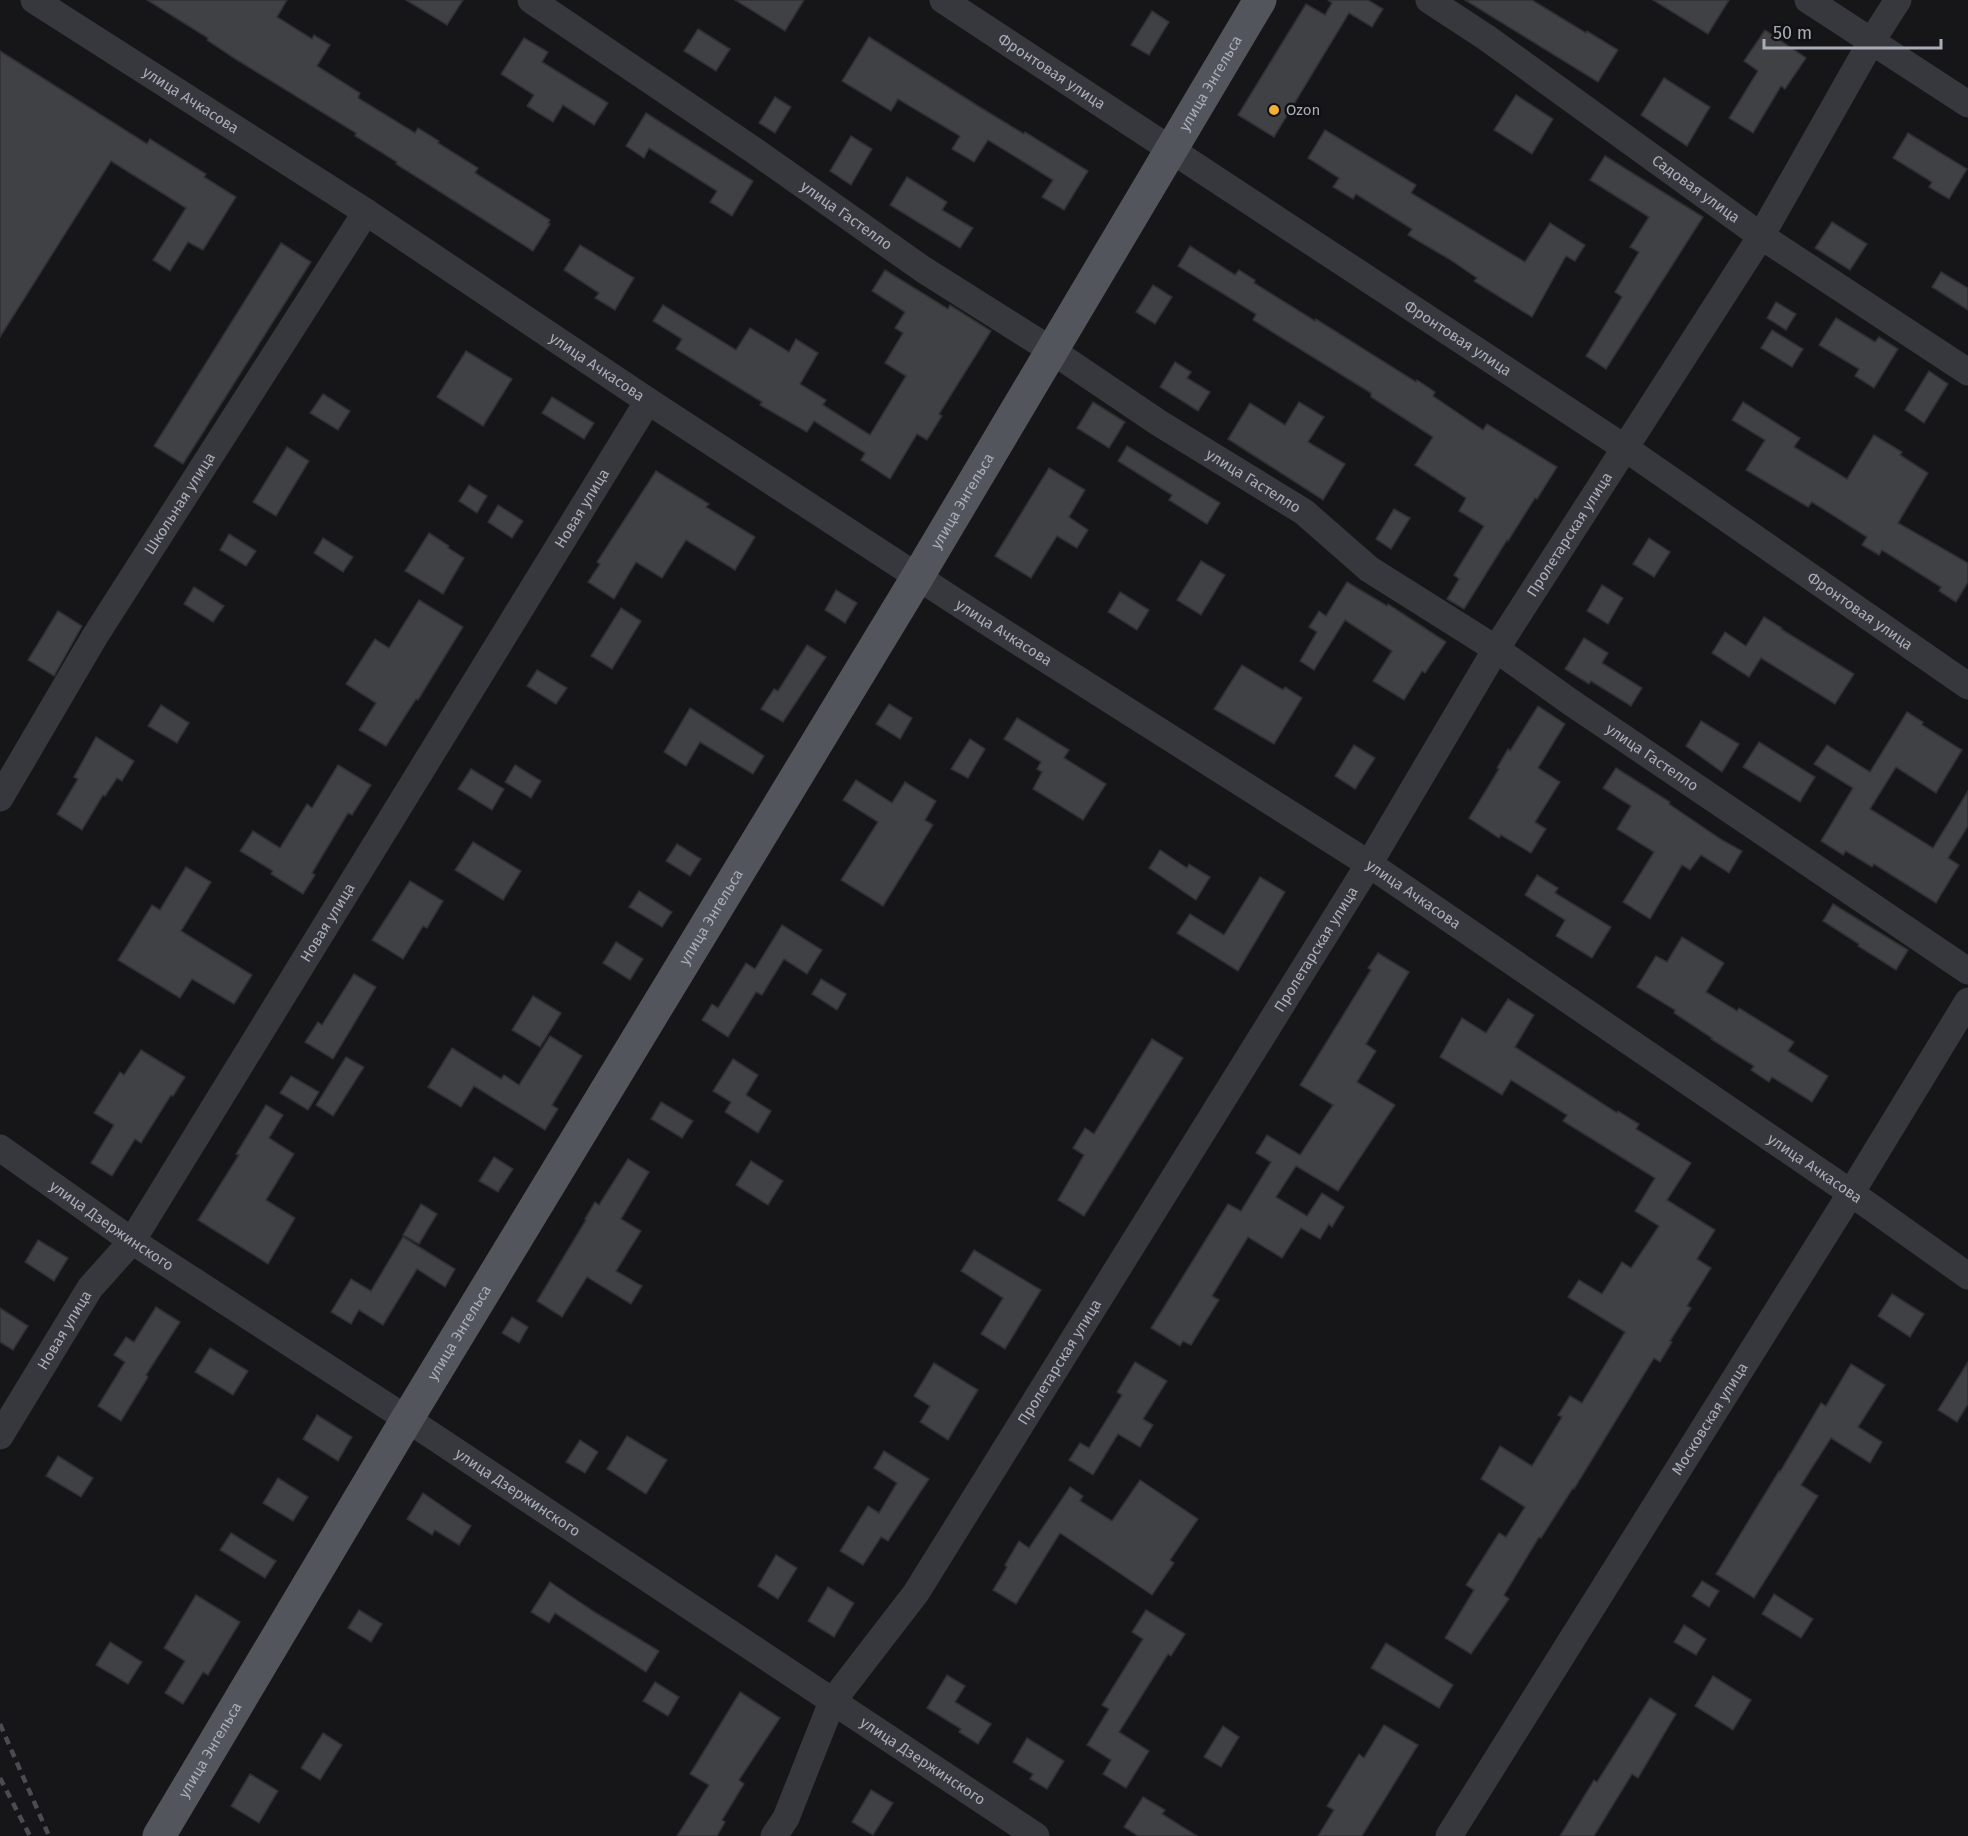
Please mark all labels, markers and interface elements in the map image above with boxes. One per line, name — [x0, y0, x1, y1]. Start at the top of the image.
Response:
scale bar — [1764, 12, 1941, 50]
text: 50 m — [1773, 22, 1812, 44]
street label: Фронтовая улица — [995, 30, 1109, 113]
street label: улица Энгельса — [1175, 32, 1246, 134]
street label: улица Ачкасова — [139, 63, 242, 137]
place label: Ozon — [1286, 101, 1320, 119]
marker: Ozon — [1267, 103, 1281, 117]
street label: Садовая улица — [1648, 151, 1743, 227]
street label: улица Гастелло — [797, 177, 896, 254]
street label: Фронтовая улица — [1401, 296, 1515, 380]
street label: улица Ачкасова — [546, 329, 648, 405]
street label: улица Гастелло — [1203, 445, 1304, 517]
street label: Школьная улица — [140, 449, 219, 558]
street label: улица Энгельса — [927, 450, 998, 552]
street label: Новая улица — [551, 466, 613, 551]
street label: Пролетарская улица — [1523, 469, 1616, 600]
street label: Фронтовая улица — [1804, 568, 1916, 654]
street label: улица Ачкасова — [952, 595, 1055, 670]
street label: улица Гастелло — [1602, 720, 1702, 795]
street label: улица Ачкасова — [1363, 856, 1464, 933]
street label: улица Энгельса — [675, 866, 747, 968]
street label: Новая улица — [297, 880, 359, 965]
street label: Пролетарская улица — [1270, 883, 1362, 1015]
street label: улица Ачкасова — [1764, 1130, 1866, 1207]
street label: улица Дзержинского — [46, 1177, 177, 1275]
street label: улица Энгельса — [423, 1282, 495, 1384]
street label: Новая улица — [33, 1287, 95, 1373]
street label: Пролетарская улица — [1014, 1296, 1105, 1428]
street label: Московская улица — [1668, 1359, 1752, 1478]
street label: улица Дзержинского — [452, 1444, 584, 1540]
street label: улица Энгельса — [175, 1699, 246, 1801]
street label: улица Дзержинского — [857, 1713, 989, 1809]

